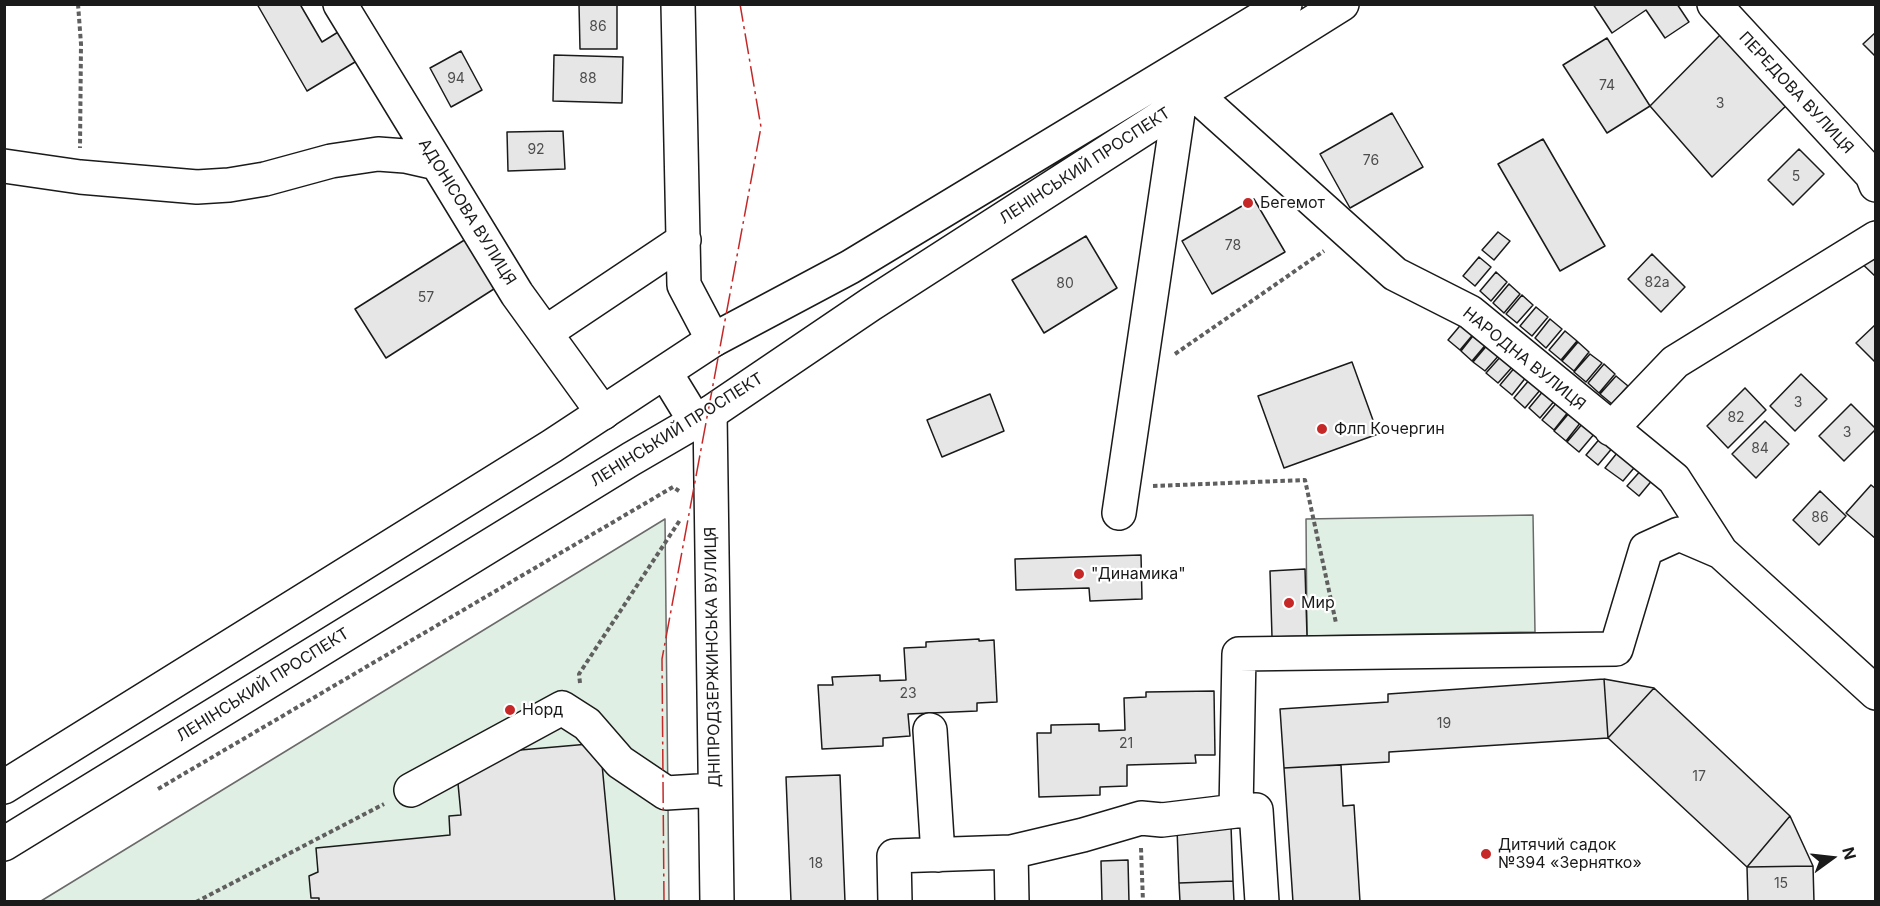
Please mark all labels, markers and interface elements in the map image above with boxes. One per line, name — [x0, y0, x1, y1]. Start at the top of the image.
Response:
house number: 86 — [589, 19, 607, 35]
street label: ПЕРЕДОВА ВУЛИЦЯ — [1735, 28, 1857, 158]
house number: 94 — [447, 71, 465, 87]
house number: 88 — [579, 71, 597, 87]
house number: 74 — [1599, 78, 1615, 94]
house number: 3 — [1716, 96, 1724, 112]
street label: ЛЕНІНСЬКИЙ ПРОСПЕКТ — [996, 104, 1174, 228]
street label: АДОНІСОВА ВУЛИЦЯ — [414, 135, 520, 289]
house number: 92 — [527, 142, 545, 158]
house number: 76 — [1363, 153, 1379, 169]
house number: 5 — [1792, 169, 1800, 185]
place label: Бегемот — [1260, 193, 1325, 213]
marker: Бегемот — [1241, 196, 1255, 210]
house number: 78 — [1225, 238, 1241, 254]
house number: 82а — [1644, 275, 1670, 291]
house number: 80 — [1056, 276, 1074, 292]
house number: 57 — [418, 290, 434, 306]
street label: НАРОДНА ВУЛИЦЯ — [1459, 304, 1589, 414]
street label: ЛЕНІНСЬКИЙ ПРОСПЕКТ — [587, 369, 767, 491]
house number: 3 — [1794, 395, 1802, 411]
house number: 82 — [1727, 410, 1745, 426]
place label: Флп Кочергин — [1334, 419, 1445, 439]
marker: Флп Кочергин — [1315, 422, 1329, 436]
house number: 3 — [1843, 425, 1851, 441]
house number: 84 — [1751, 441, 1769, 457]
house number: 86 — [1811, 510, 1829, 526]
street label: ДНІПРОДЗЕРЖИНСЬКА ВУЛИЦЯ — [701, 527, 725, 787]
place label: "Динамика" — [1091, 564, 1186, 584]
marker: "Динамика" — [1072, 567, 1086, 581]
place label: Мир — [1301, 593, 1335, 613]
marker: Мир — [1282, 596, 1296, 610]
street label: ЛЕНІНСЬКИЙ ПРОСПЕКТ — [173, 624, 353, 746]
house number: 23 — [899, 686, 917, 702]
place label: Норд — [522, 700, 563, 720]
marker: Норд — [503, 703, 517, 717]
house number: 19 — [1437, 716, 1451, 732]
house number: 21 — [1119, 736, 1133, 752]
house number: 17 — [1692, 769, 1706, 785]
north arrow — [1802, 828, 1862, 888]
place label: Дитячий садок №394 «Зернятко» — [1498, 835, 1642, 873]
text: N — [1838, 845, 1861, 862]
marker: Дитячий садок №394 «Зернятко» — [1479, 847, 1493, 861]
house number: 18 — [809, 856, 823, 872]
house number: 15 — [1774, 876, 1788, 892]

